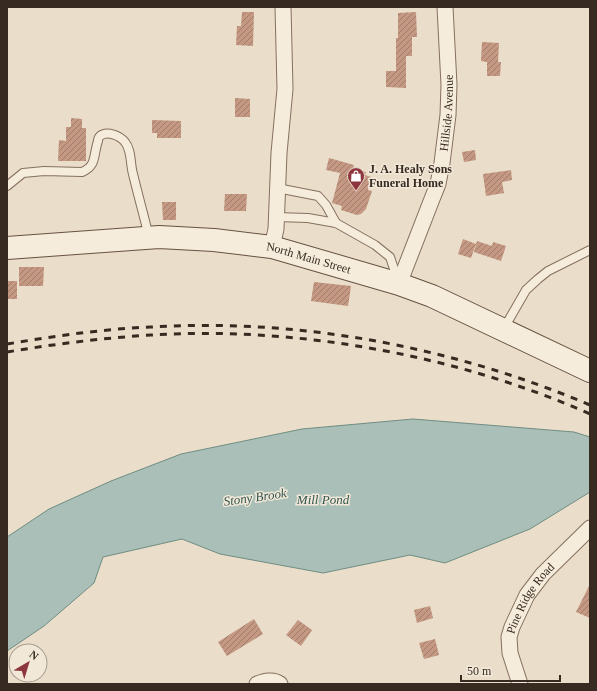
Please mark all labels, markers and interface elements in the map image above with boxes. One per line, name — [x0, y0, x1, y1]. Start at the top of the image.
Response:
street label: Hillside Avenue — [437, 74, 456, 152]
place label: J. A. Healy Sons Funeral Home — [369, 162, 452, 190]
shop icon: J. A. Healy Sons Funeral Home — [346, 166, 366, 191]
street label: North Main Street — [266, 239, 353, 277]
water label: Stony Brook — [223, 485, 288, 509]
water label: Mill Pond — [296, 492, 350, 507]
street label: Pine Ridge Road — [503, 560, 557, 635]
north arrow — [8, 643, 48, 683]
text: N — [27, 648, 41, 662]
scale bar — [461, 657, 560, 683]
text: 50 m — [467, 664, 492, 678]

